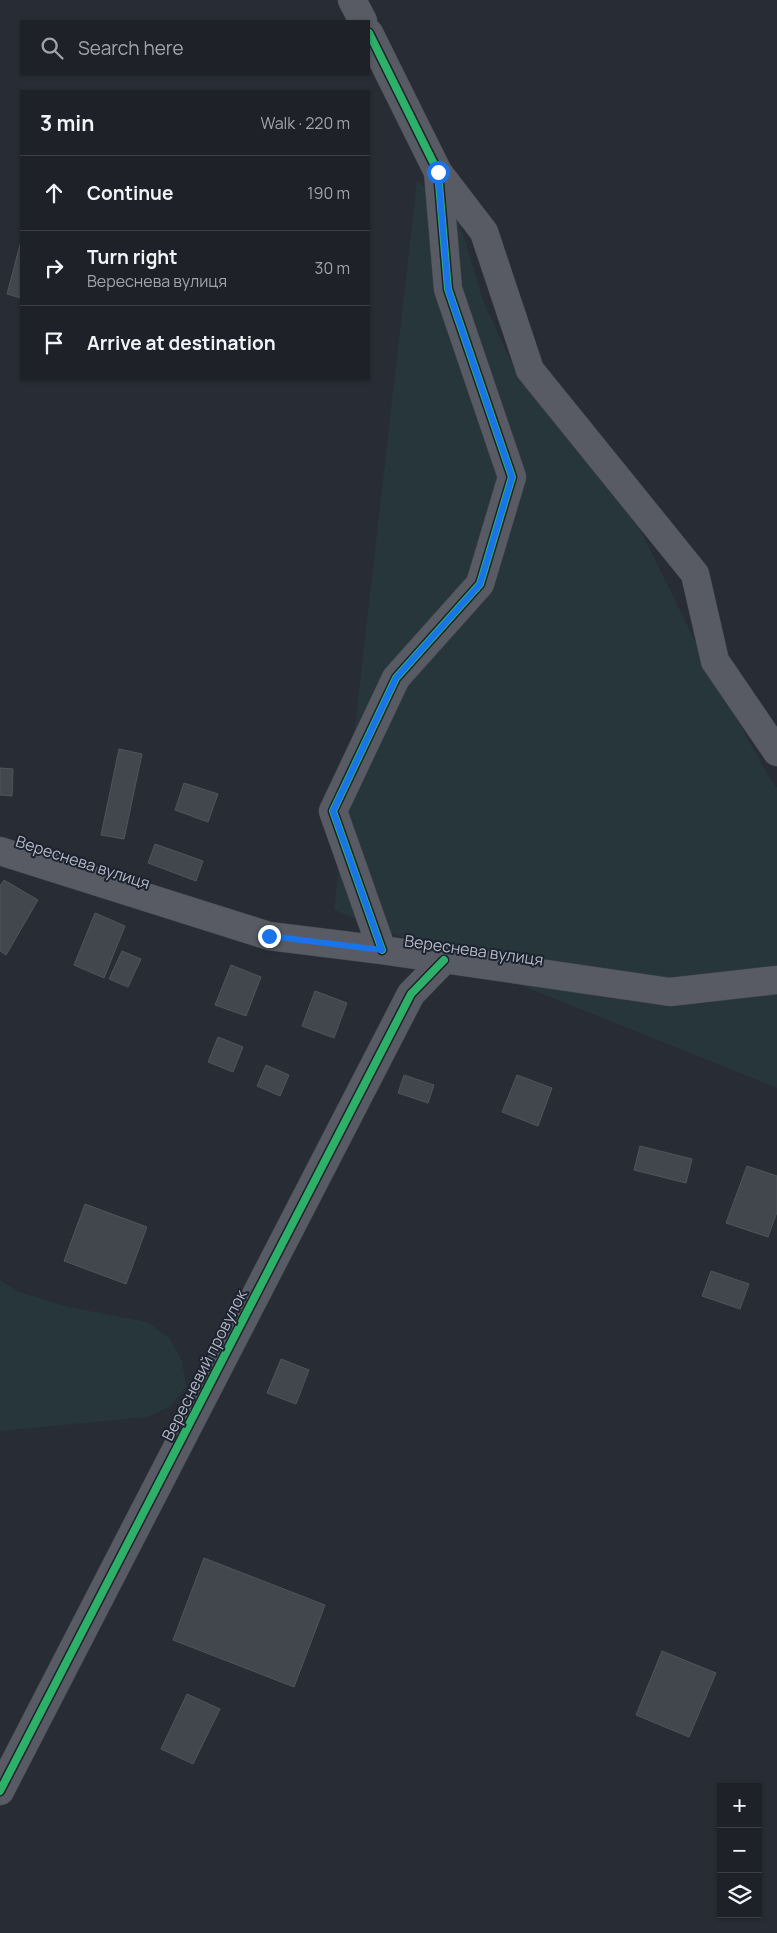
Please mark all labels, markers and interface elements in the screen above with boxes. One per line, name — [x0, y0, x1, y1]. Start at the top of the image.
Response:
search box — [20, 20, 370, 75]
icon: search — [38, 34, 66, 62]
text: Search here — [78, 35, 184, 61]
text: 3 min — [40, 109, 94, 137]
text: Walk · 220 m — [260, 112, 350, 134]
route start — [427, 161, 450, 184]
icon: ahead — [40, 179, 68, 207]
text: Continue — [87, 180, 173, 206]
text: 190 m — [307, 182, 350, 204]
text: Turn right — [87, 244, 177, 270]
icon: right — [40, 254, 68, 282]
text: 30 m — [315, 257, 350, 279]
text: Вереснева вулиця — [87, 270, 227, 292]
icon: arrive — [40, 329, 68, 357]
text: Arrive at destination — [87, 330, 276, 356]
street label: Вереснева вулиця — [13, 830, 153, 894]
route end — [258, 925, 281, 948]
street label: Вереснева вулиця — [403, 929, 545, 971]
street label: Вересневий провулок — [156, 1285, 252, 1444]
map controls — [717, 1783, 762, 1918]
button: + — [717, 1783, 762, 1828]
button: − — [717, 1828, 762, 1873]
button: layers — [717, 1873, 762, 1918]

